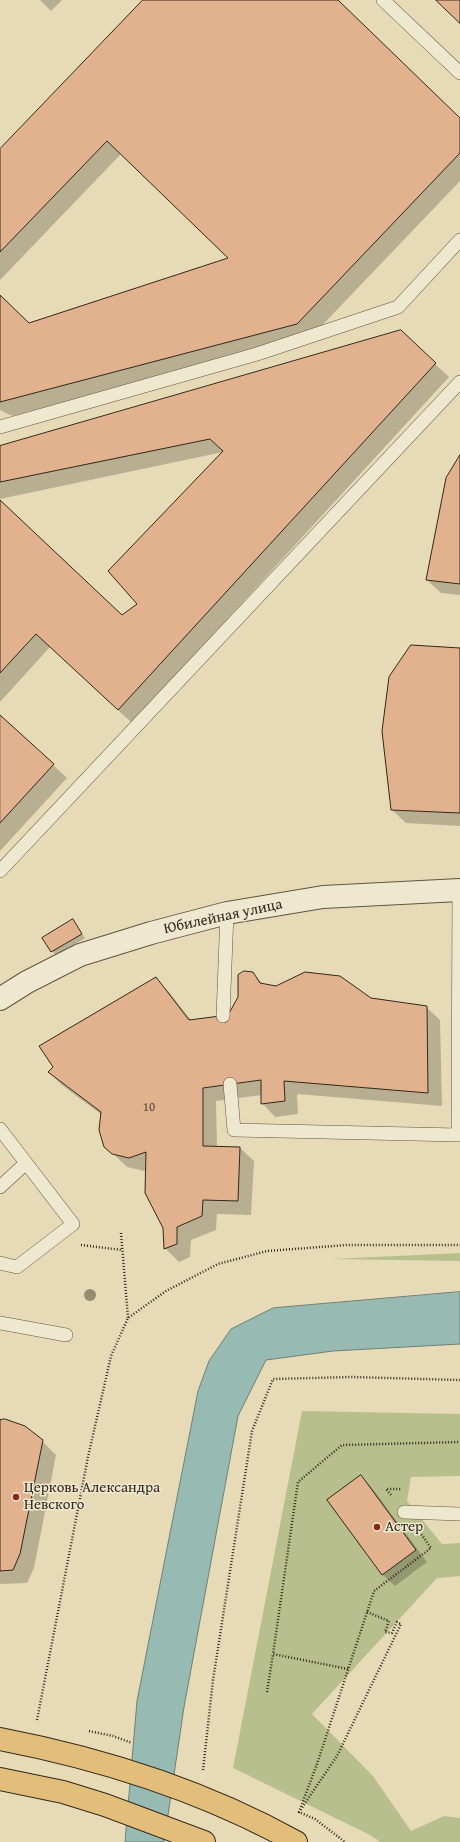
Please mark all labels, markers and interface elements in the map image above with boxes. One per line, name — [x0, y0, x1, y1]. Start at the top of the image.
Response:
street label: Юбилейная улица — [162, 896, 284, 938]
house number: 10 — [143, 1100, 155, 1116]
place label: Церковь Александра Невского — [24, 1479, 160, 1514]
marker: Церковь Александра Невского — [11, 1492, 21, 1502]
place label: Астер — [385, 1518, 423, 1536]
marker: Астер — [372, 1522, 382, 1532]

